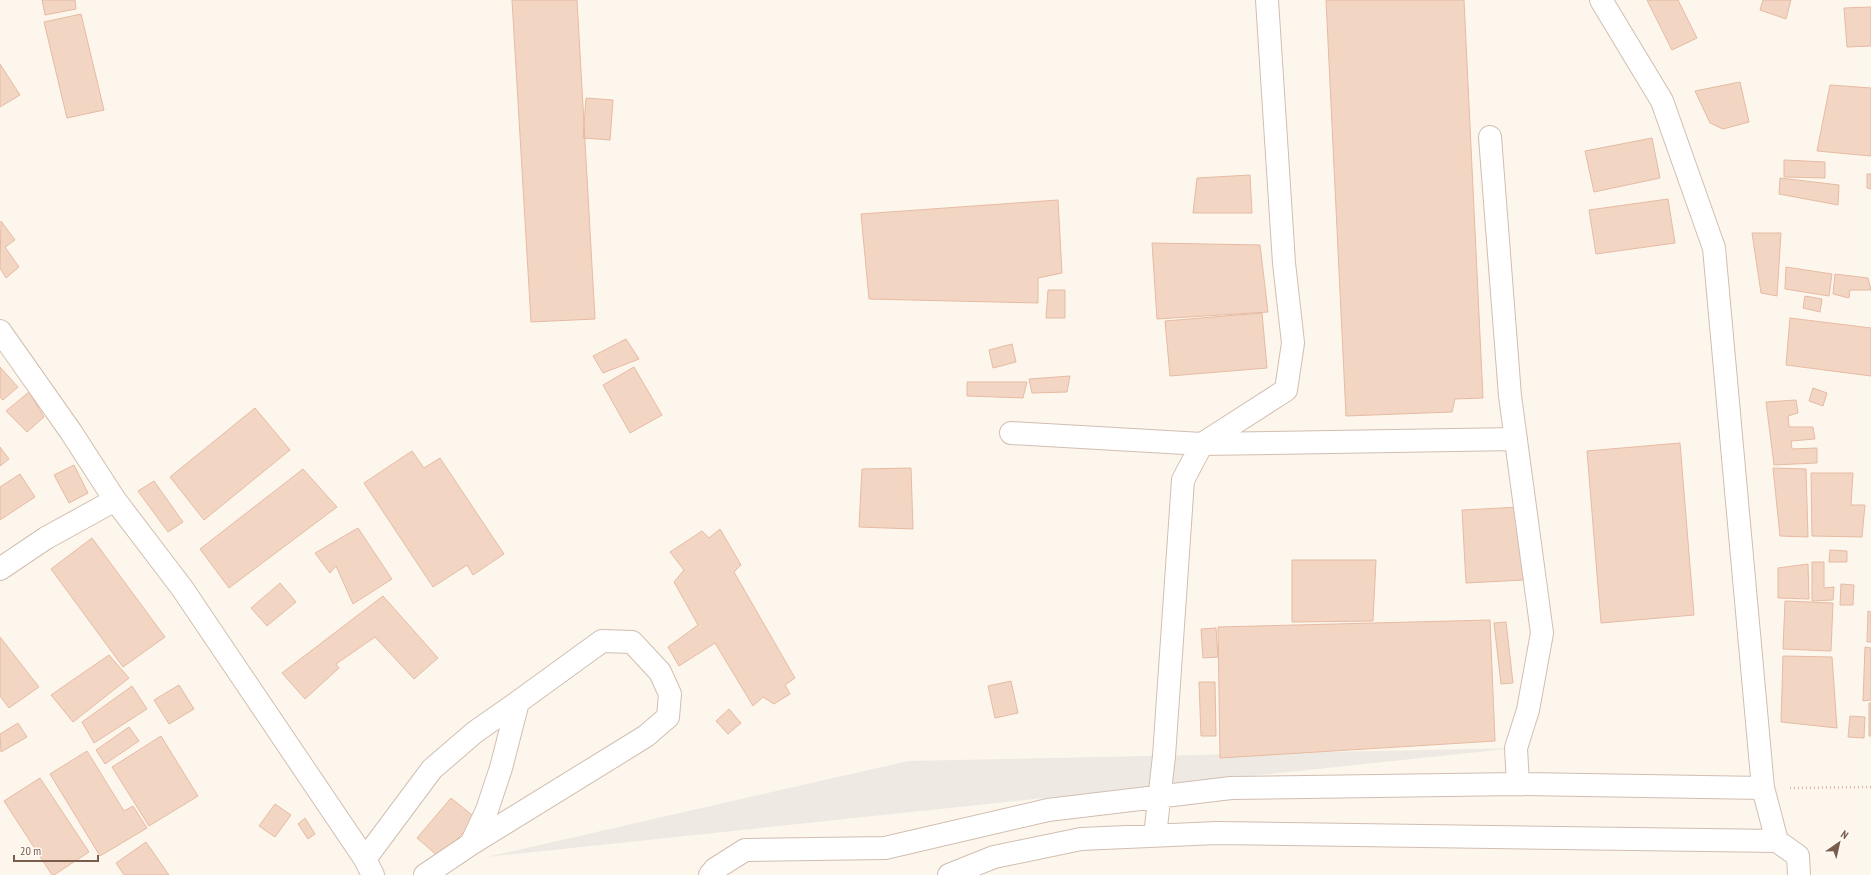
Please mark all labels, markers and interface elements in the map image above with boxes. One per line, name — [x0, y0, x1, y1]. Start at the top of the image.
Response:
north arrow — [1819, 823, 1859, 863]
text: N — [1838, 827, 1851, 842]
scale bar — [14, 837, 98, 863]
text: 20 m — [20, 843, 41, 858]

